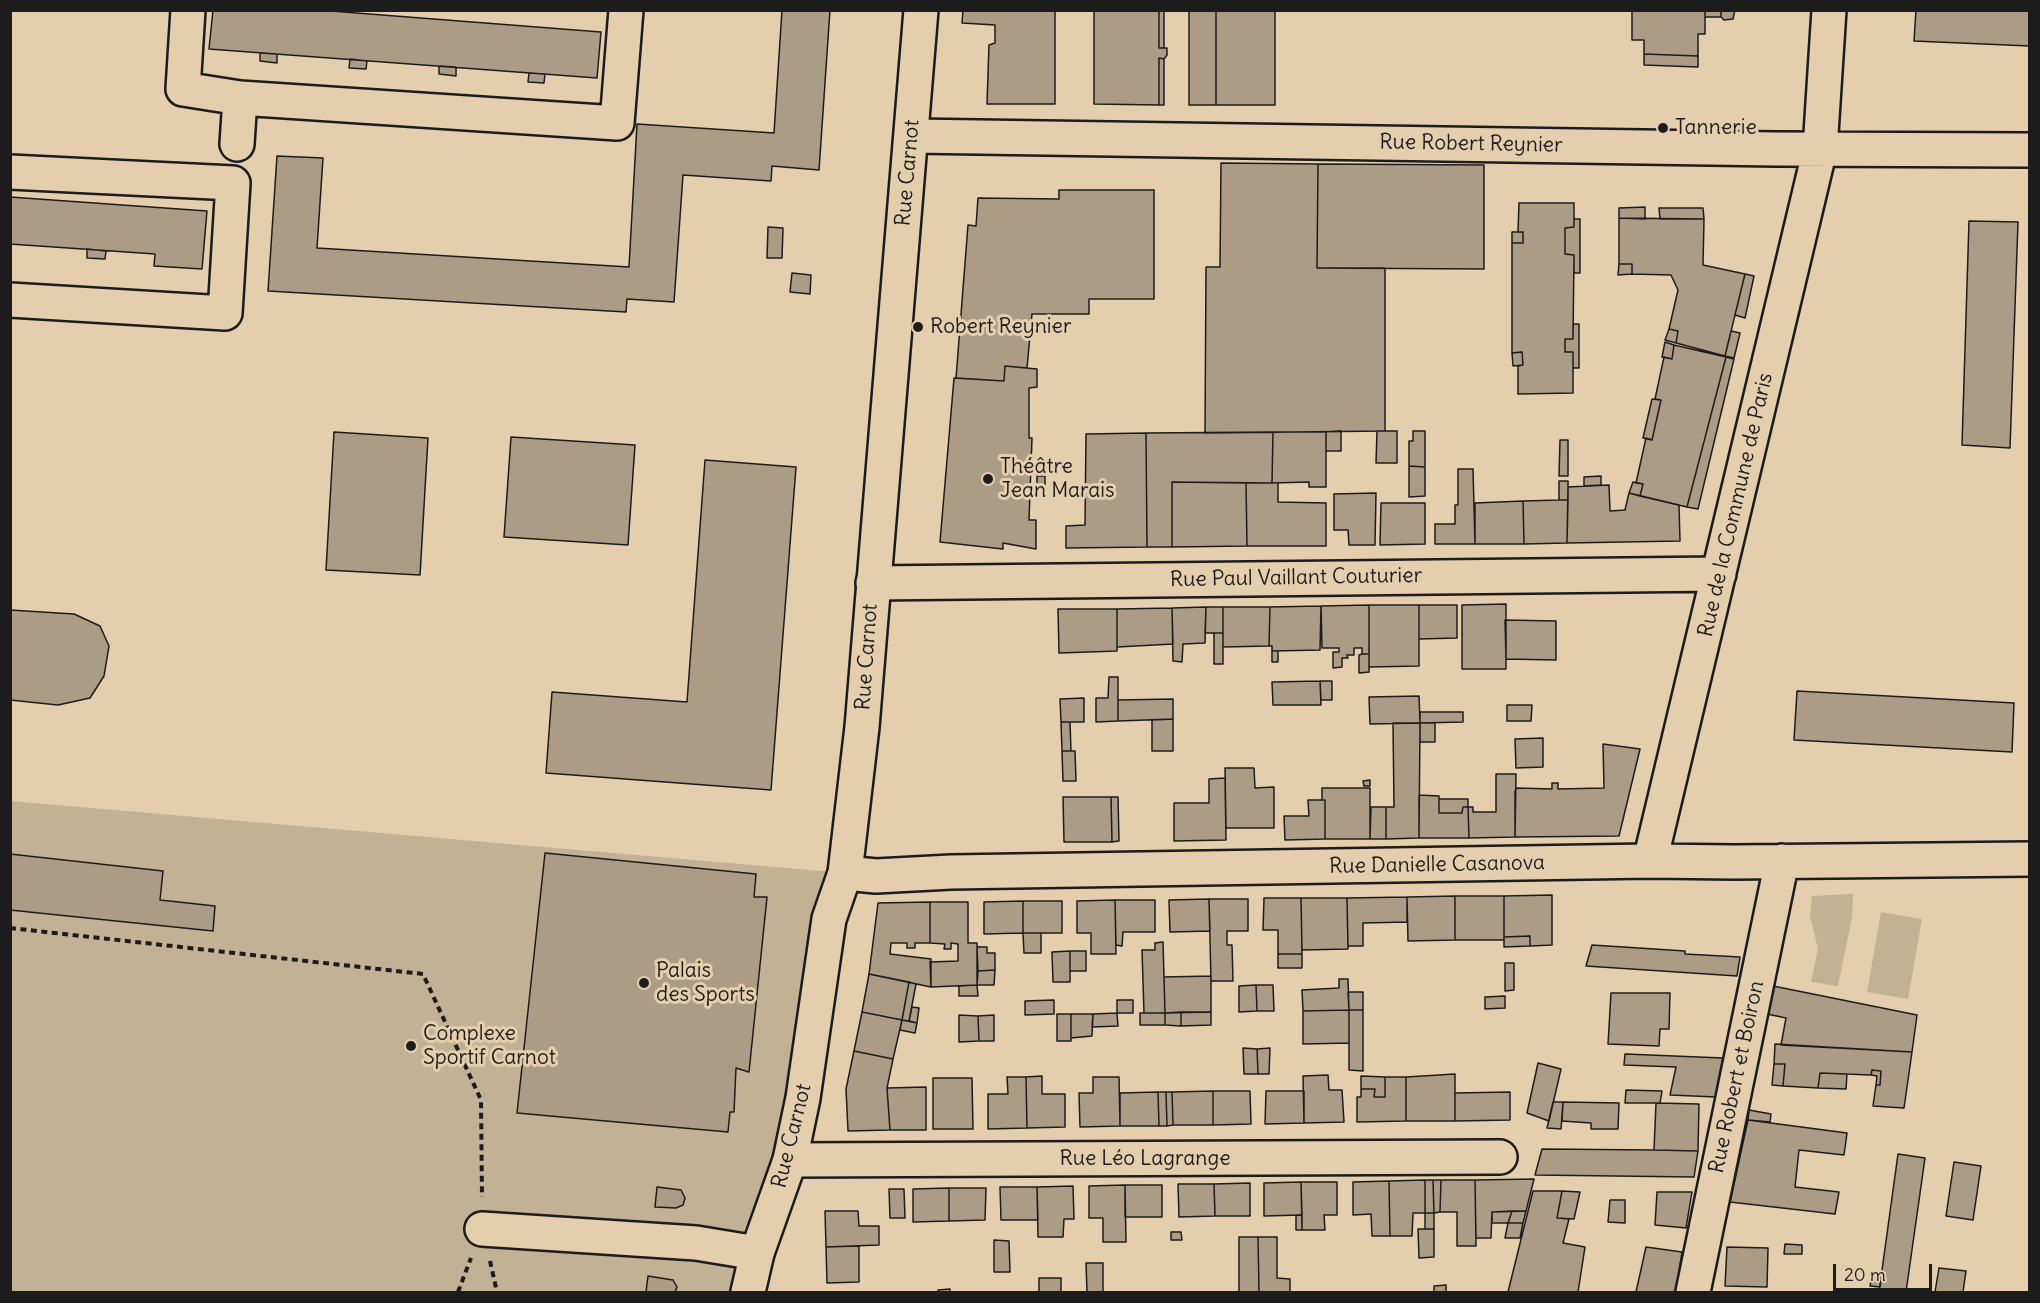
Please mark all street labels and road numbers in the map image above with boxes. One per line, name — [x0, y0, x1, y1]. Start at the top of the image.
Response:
street label: Rue Carnot — [891, 119, 925, 227]
street label: Rue Robert Reynier — [1379, 130, 1563, 158]
street label: Rue de la Commune de Paris — [1693, 370, 1779, 640]
street label: Rue Paul Vaillant Couturier — [1170, 563, 1422, 593]
street label: Rue Carnot — [851, 603, 883, 711]
street label: Rue Danielle Casanova — [1329, 851, 1545, 879]
street label: Rue Robert et Boiron — [1704, 978, 1770, 1176]
street label: Rue Carnot — [767, 1081, 817, 1191]
street label: Rue Léo Lagrange — [1059, 1146, 1231, 1172]

